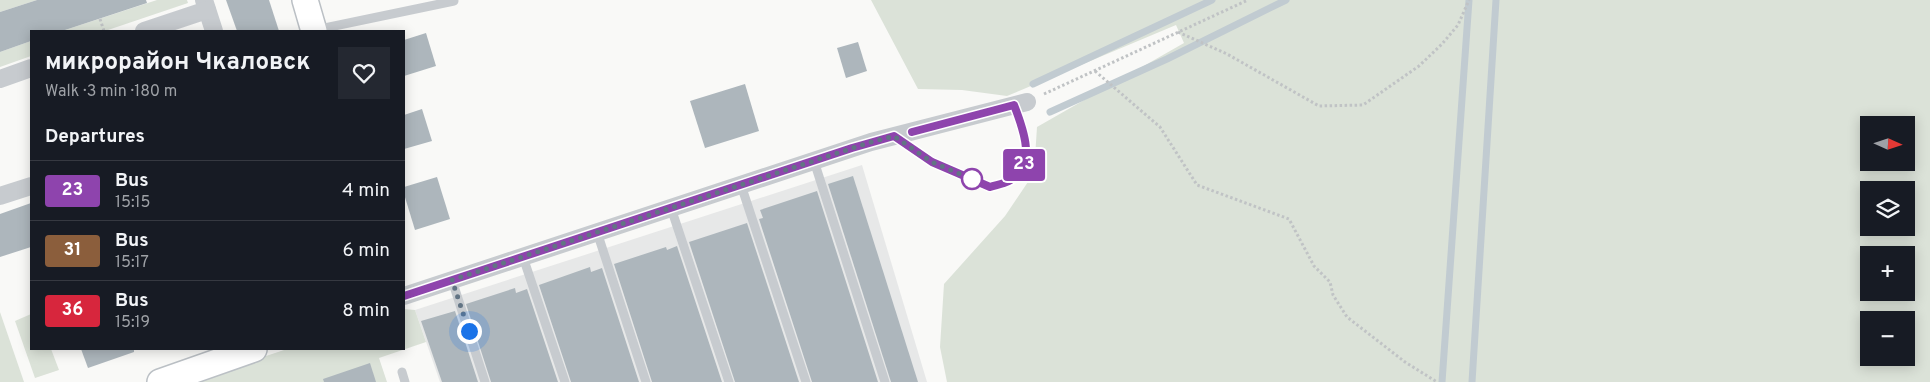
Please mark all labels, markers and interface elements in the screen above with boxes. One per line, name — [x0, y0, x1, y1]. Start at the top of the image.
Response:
button: heart — [338, 47, 390, 99]
text: микрорайон Чкаловск — [45, 48, 310, 78]
text: Walk · 3 min · 180 m — [45, 82, 177, 102]
north arrow — [1860, 116, 1915, 171]
map controls — [1860, 116, 1915, 366]
text: Departures — [45, 125, 145, 149]
line badge: 23 — [1002, 149, 1046, 181]
text: 23 — [1013, 153, 1035, 176]
unlabelled marker — [961, 168, 983, 190]
text: Bus — [115, 169, 149, 193]
text: 23 — [62, 179, 83, 202]
text: 4 min — [342, 179, 390, 203]
button: layers — [1860, 181, 1915, 236]
text: 15:15 — [115, 193, 150, 213]
text: Bus — [115, 229, 149, 253]
text: 31 — [64, 239, 81, 262]
text: 6 min — [343, 239, 390, 263]
button: + — [1860, 246, 1915, 301]
text: 15:17 — [115, 253, 149, 273]
text: Bus — [115, 289, 149, 313]
text: 36 — [62, 299, 83, 322]
text: 8 min — [342, 299, 390, 323]
button: − — [1860, 311, 1915, 366]
text: 15:19 — [115, 313, 150, 333]
your location — [457, 319, 482, 344]

